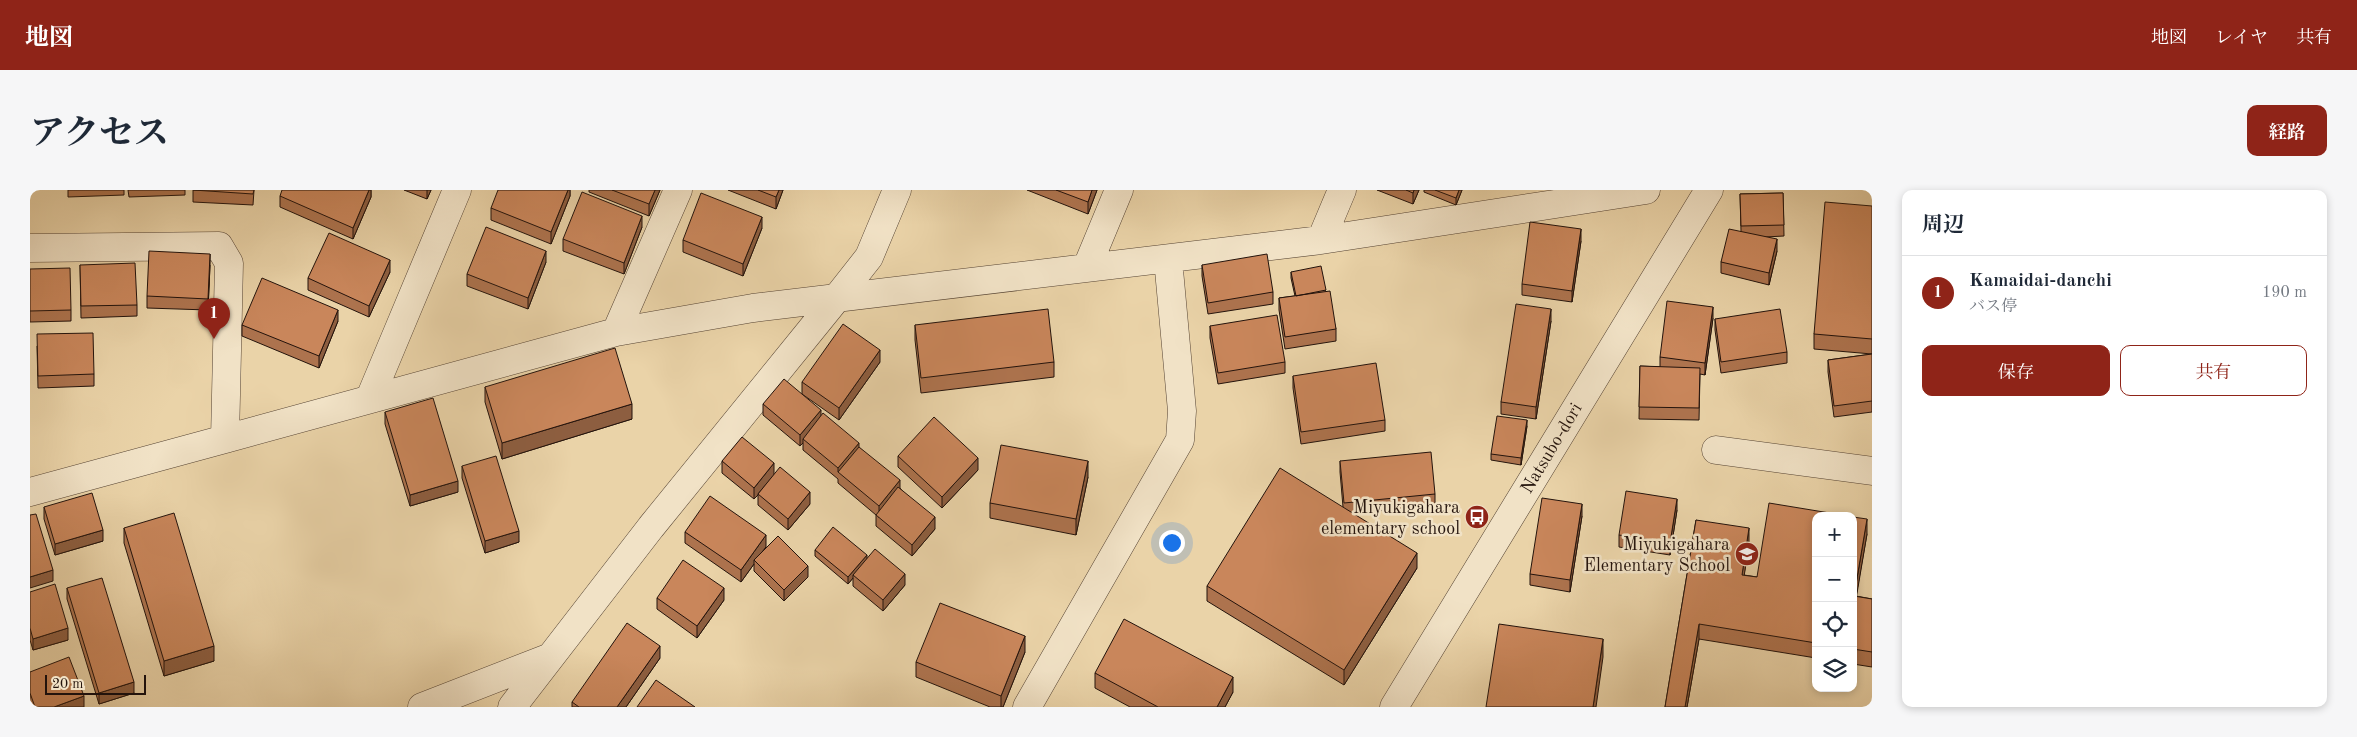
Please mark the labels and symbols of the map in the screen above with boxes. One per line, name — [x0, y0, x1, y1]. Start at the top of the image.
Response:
pin: 1 — [198, 298, 230, 339]
street label: Natsubo-dori — [1518, 400, 1586, 497]
place label: Miyukigahara elementary school — [1321, 499, 1460, 538]
bus stop icon: Miyukigahara elementary school — [1464, 504, 1490, 530]
your location — [1159, 530, 1185, 556]
place label: Miyukigahara Elementary School — [1583, 536, 1730, 575]
school or university icon: Miyukigahara Elementary School — [1734, 541, 1760, 567]
scale bar — [45, 672, 146, 695]

